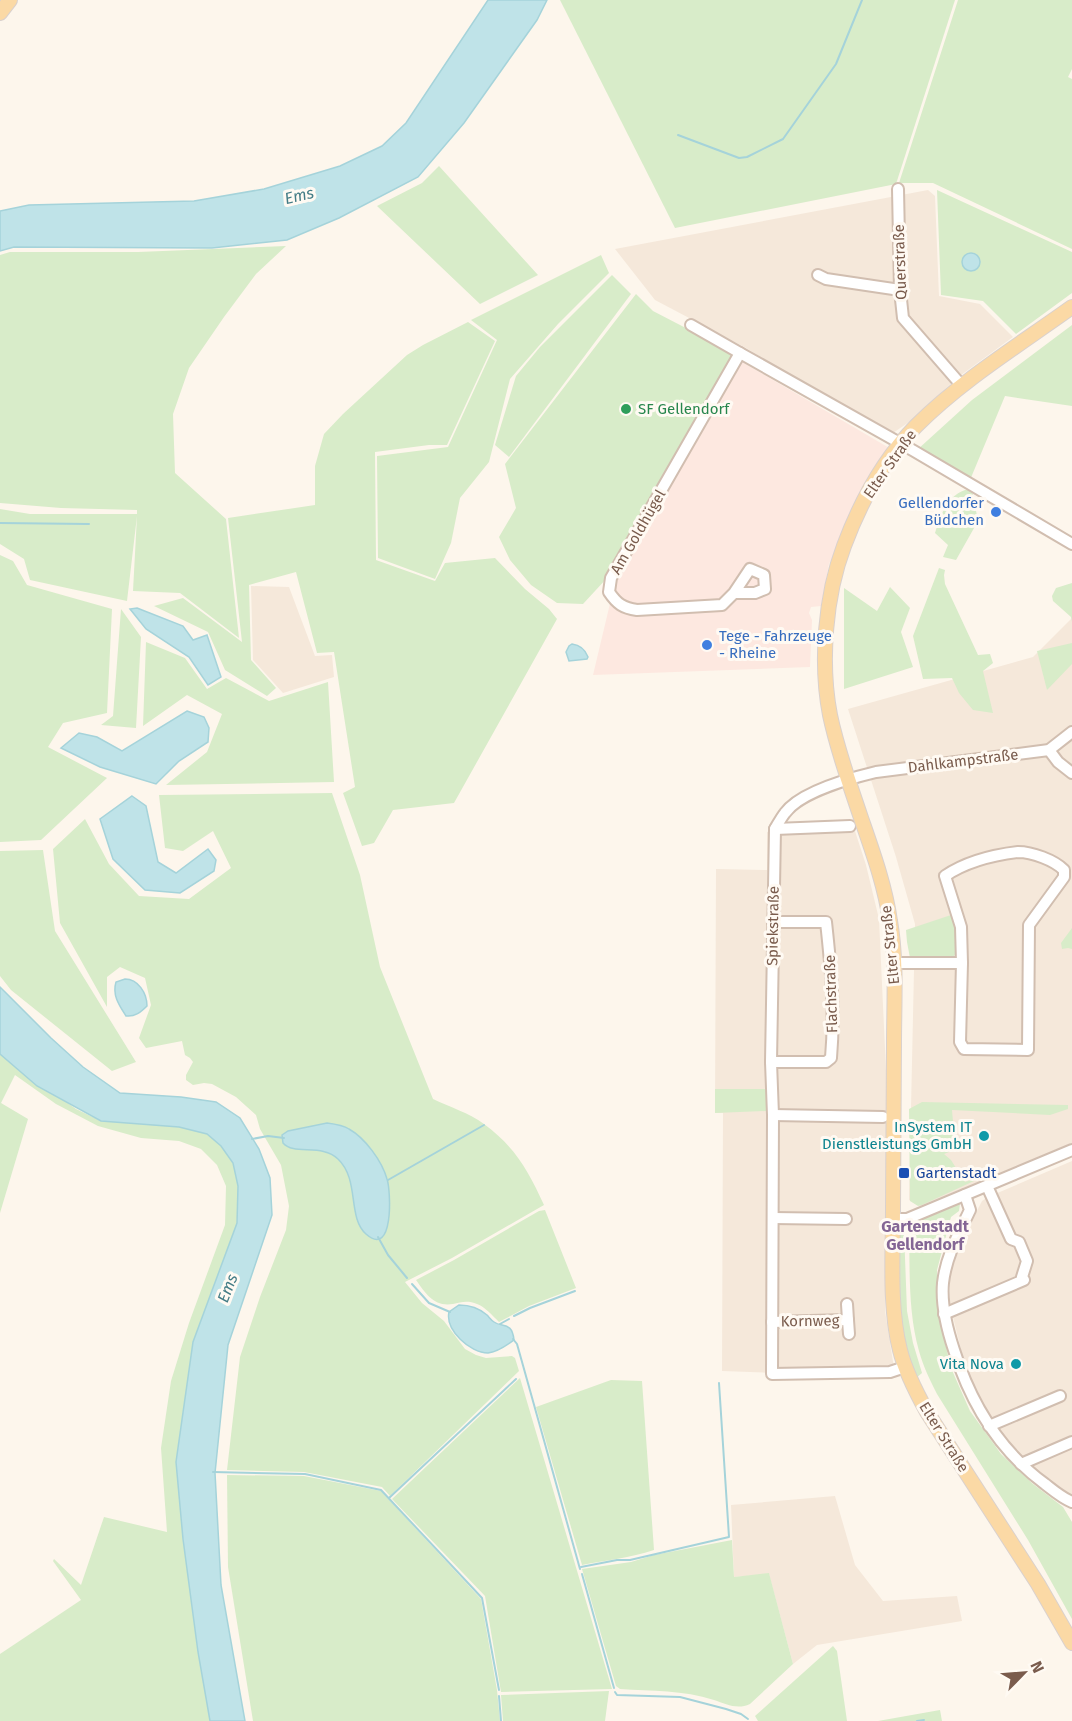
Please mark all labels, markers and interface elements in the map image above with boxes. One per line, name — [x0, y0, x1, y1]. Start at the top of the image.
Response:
water label: Ems — [283, 183, 315, 208]
street label: Querstraße — [890, 224, 910, 300]
place label: SF Gellendorf — [638, 400, 730, 418]
marker: SF Gellendorf — [619, 402, 633, 416]
street label: Elter Straße — [860, 426, 920, 502]
street label: Am Goldhügel — [607, 486, 670, 577]
place label: Gellendorfer Büdchen — [898, 494, 984, 529]
marker: Gellendorfer Büdchen — [989, 505, 1003, 519]
place label: Tege - Fahrzeuge - Rheine — [719, 627, 832, 662]
marker: Tege - Fahrzeuge - Rheine — [700, 638, 714, 652]
street label: Dahlkampstraße — [907, 745, 1019, 777]
street label: Spiekstraße — [763, 886, 783, 966]
street label: Elter Straße — [877, 905, 903, 985]
street label: Flachstraße — [821, 954, 841, 1034]
place label: InSystem IT Dienstleistungs GmbH — [822, 1118, 972, 1153]
marker: InSystem IT Dienstleistungs GmbH — [977, 1129, 991, 1143]
place label: Gartenstadt — [916, 1164, 997, 1182]
marker: Gartenstadt — [897, 1166, 911, 1180]
district label: Gartenstadt Gellendorf — [881, 1217, 970, 1254]
water label: Ems — [213, 1271, 242, 1305]
street label: Kornweg — [780, 1311, 840, 1331]
place label: Vita Nova — [940, 1355, 1004, 1373]
marker: Vita Nova — [1009, 1357, 1023, 1371]
street label: Elter Straße — [915, 1399, 973, 1475]
north arrow — [994, 1643, 1054, 1703]
text: N — [1026, 1658, 1048, 1676]

